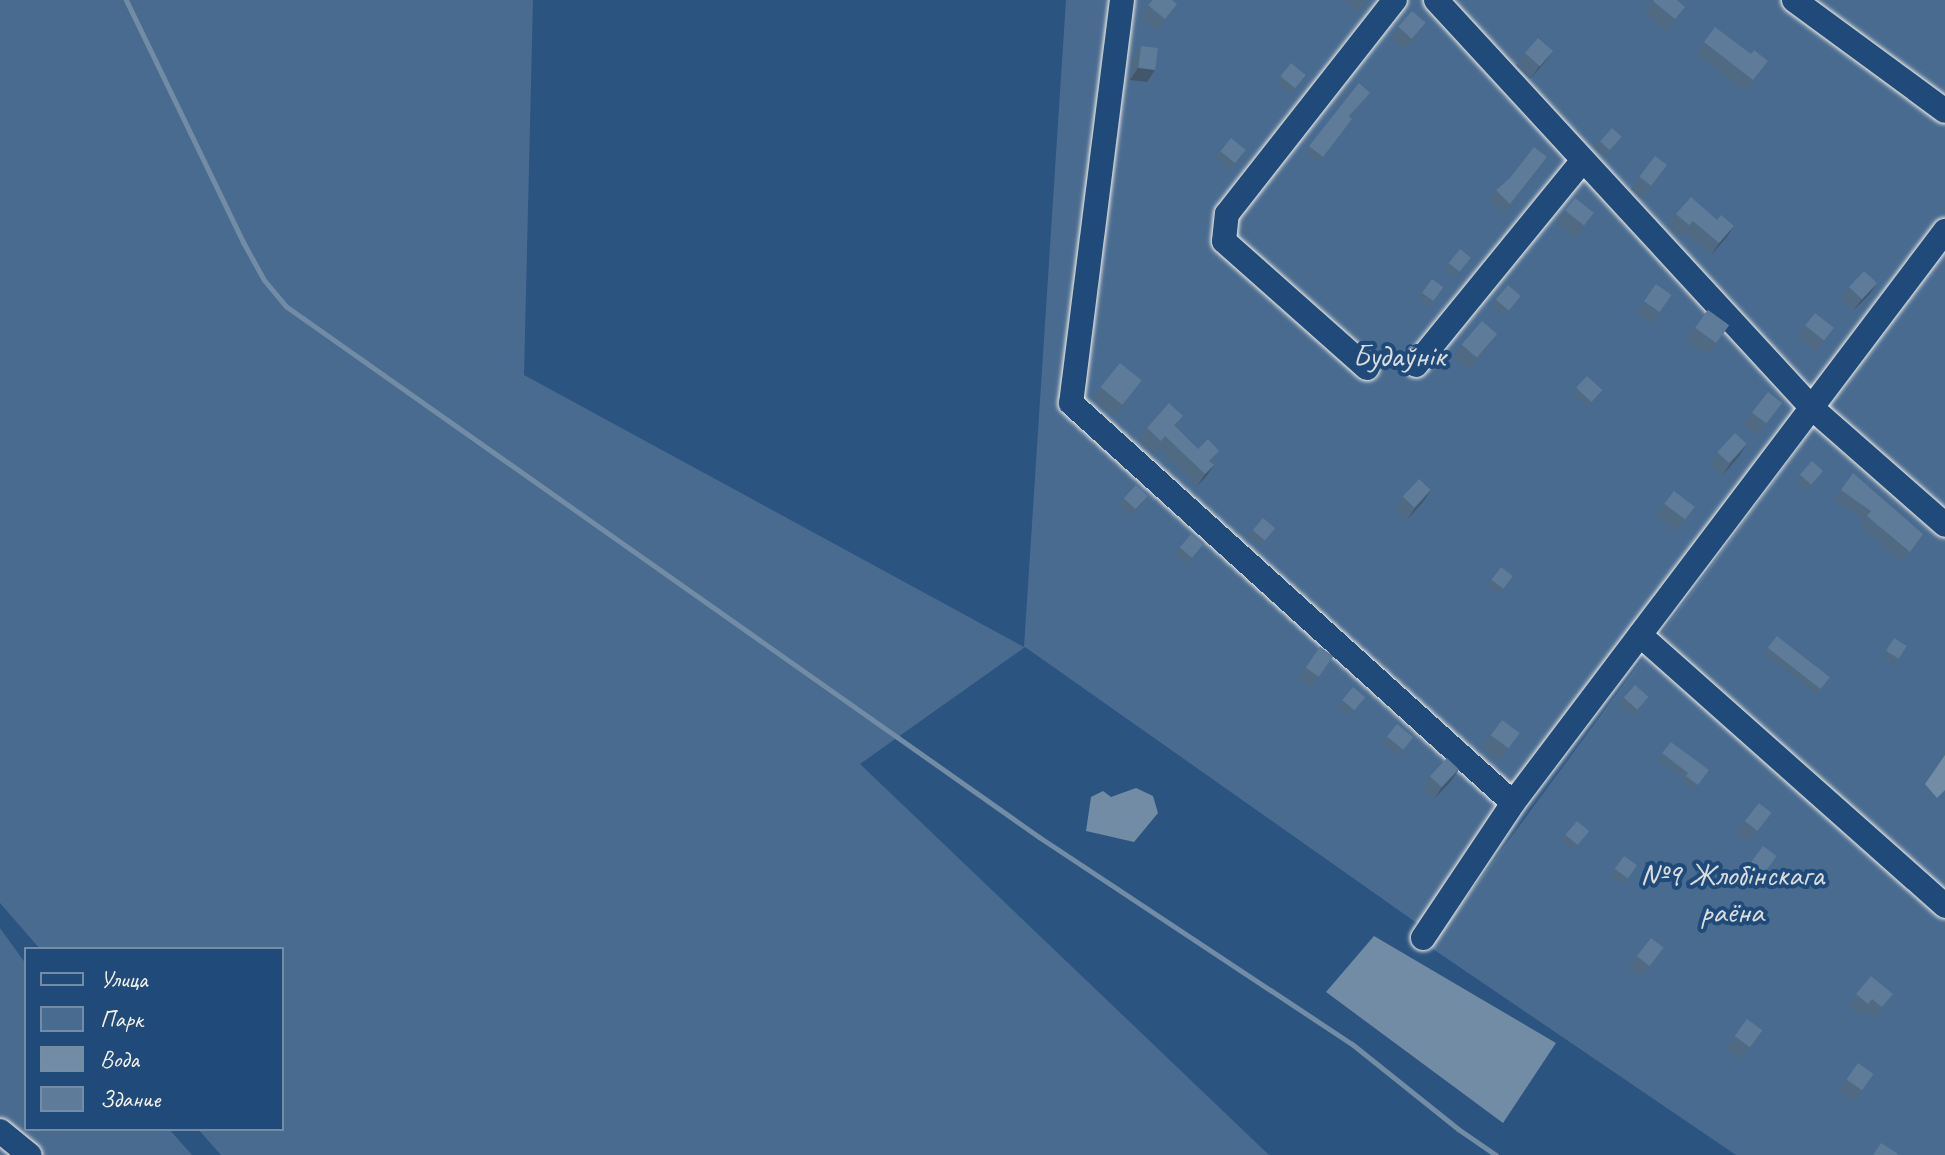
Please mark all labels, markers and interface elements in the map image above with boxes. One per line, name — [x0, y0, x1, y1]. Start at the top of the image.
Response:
park label: Будаўнік — [1353, 337, 1445, 375]
park label: №9 Жлобінскага раёна — [1640, 857, 1824, 932]
legend — [24, 947, 284, 1131]
text: Улица — [100, 964, 148, 994]
text: Парк — [100, 1004, 143, 1034]
text: Вода — [100, 1044, 139, 1074]
text: Здание — [100, 1084, 160, 1114]

